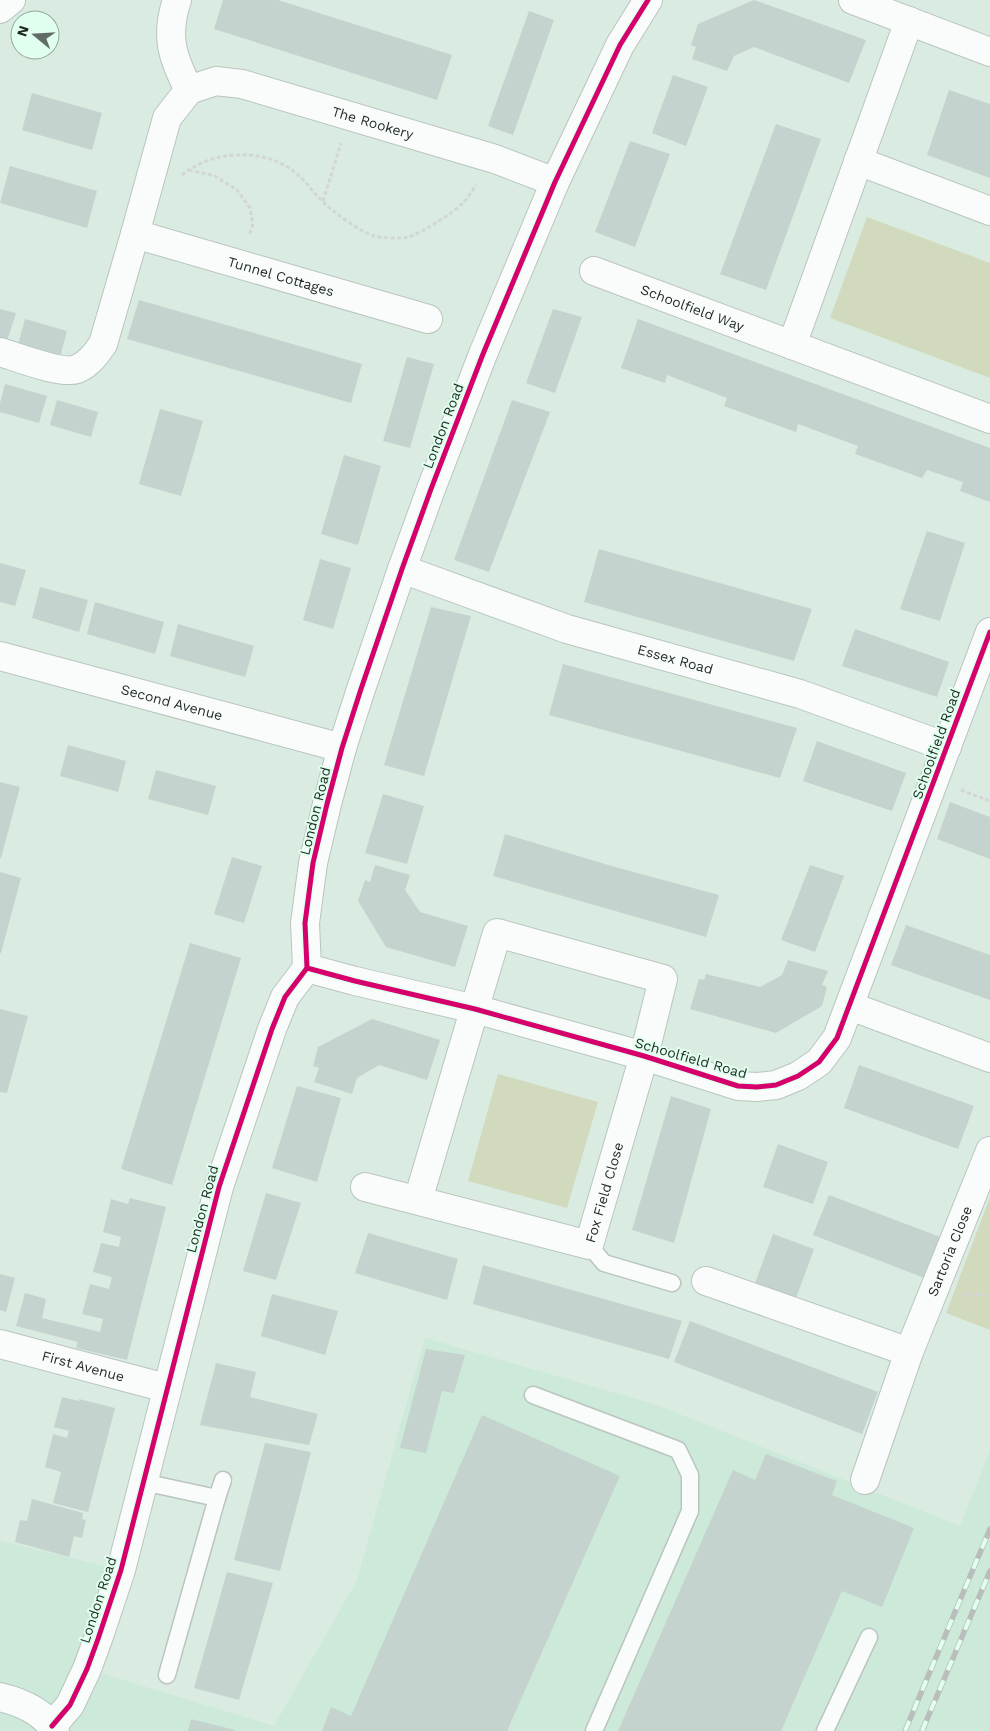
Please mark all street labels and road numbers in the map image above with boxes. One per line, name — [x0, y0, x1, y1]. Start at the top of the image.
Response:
street label: The Rookery — [330, 103, 416, 143]
street label: Tunnel Cottages — [226, 253, 336, 299]
street label: Schoolfield Way — [638, 281, 747, 335]
street label: London Road — [419, 381, 467, 471]
street label: Essex Road — [636, 641, 715, 677]
street label: Second Avenue — [119, 681, 224, 724]
street label: Schoolfield Road — [909, 687, 963, 801]
street label: London Road — [296, 765, 334, 857]
street label: Schoolfield Road — [633, 1034, 749, 1082]
street label: Fox Field Close — [582, 1140, 626, 1245]
street label: London Road — [183, 1163, 221, 1255]
street label: Sartoria Close — [924, 1204, 975, 1299]
street label: First Avenue — [40, 1347, 126, 1385]
street label: London Road — [76, 1555, 120, 1645]

